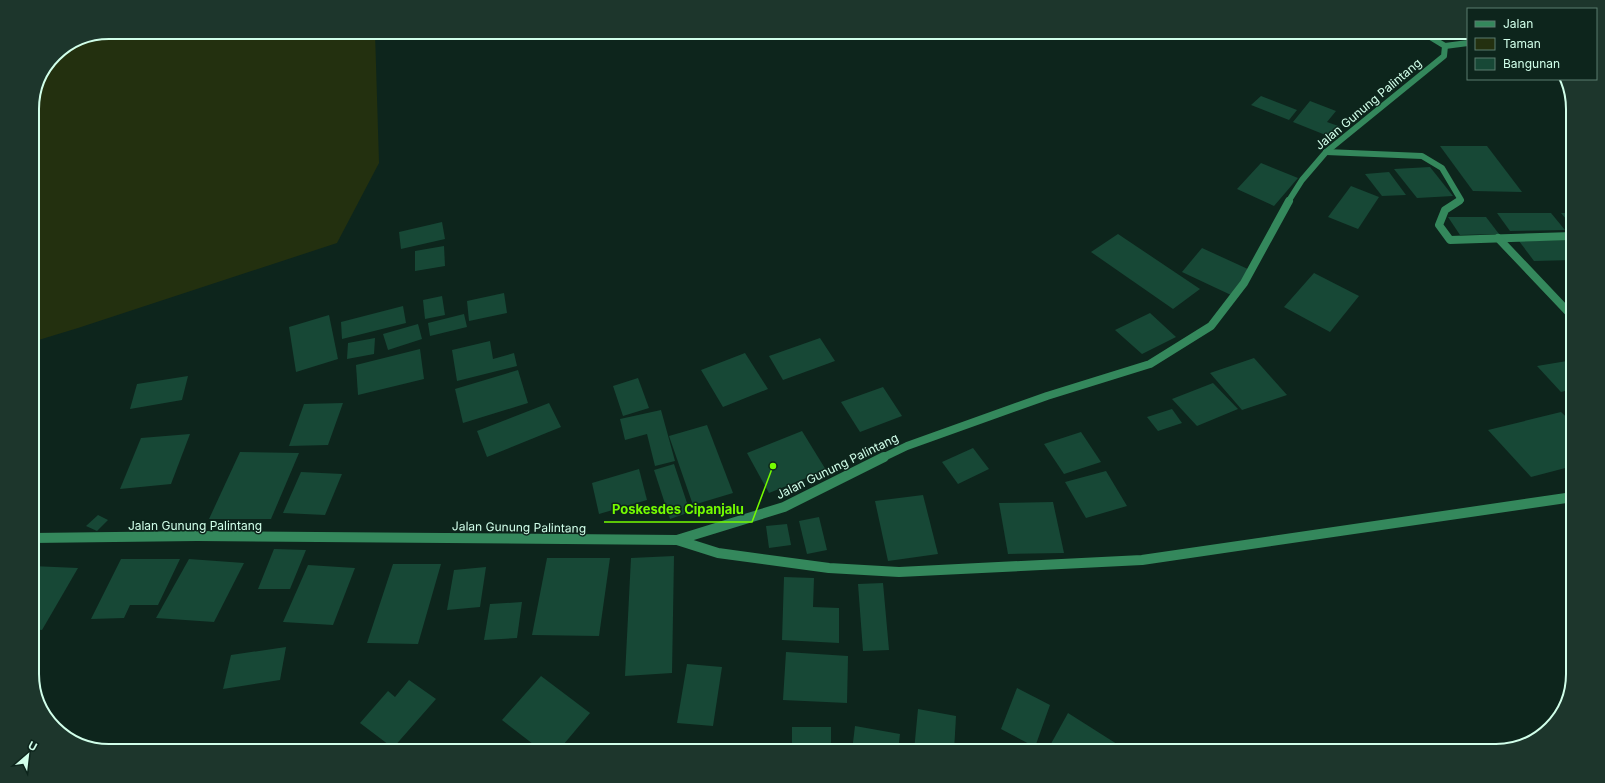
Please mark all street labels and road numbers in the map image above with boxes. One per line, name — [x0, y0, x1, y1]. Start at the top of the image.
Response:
street label: Jalan Gunung Palintang — [1312, 55, 1424, 153]
street label: Jalan Gunung Palintang — [773, 430, 901, 502]
street label: Jalan Gunung Palintang — [128, 518, 262, 533]
street label: Jalan Gunung Palintang — [452, 518, 586, 536]

